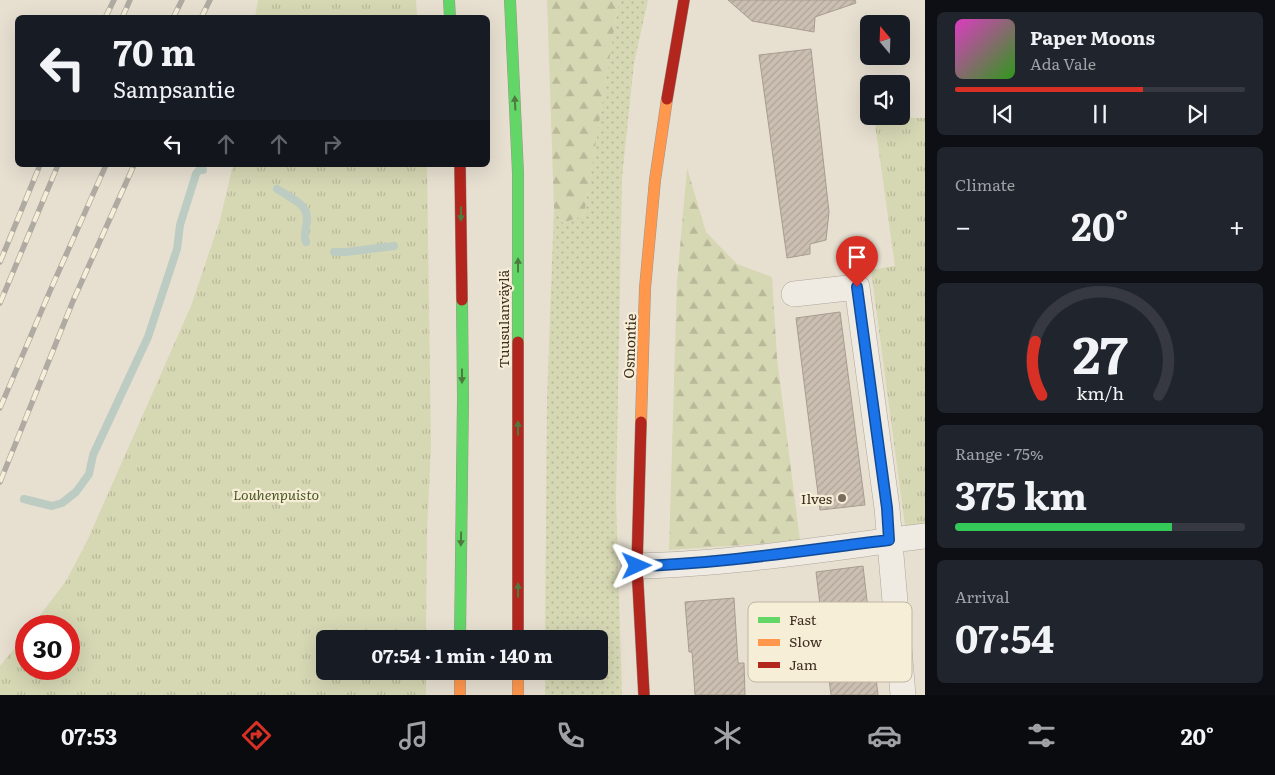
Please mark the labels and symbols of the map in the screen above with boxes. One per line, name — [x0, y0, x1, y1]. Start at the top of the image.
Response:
north arrow — [860, 15, 910, 65]
one-way arrow — [510, 94, 518, 110]
one-way arrow — [457, 206, 465, 222]
pin — [836, 236, 878, 287]
one-way arrow — [514, 257, 522, 273]
street label: Tuusulanväylä — [493, 269, 513, 368]
street label: Osmontie — [618, 313, 640, 379]
one-way arrow — [458, 368, 466, 384]
one-way arrow — [514, 419, 522, 435]
park label: Louhenpuisto — [233, 484, 319, 504]
place label: Ilves — [801, 488, 832, 508]
marker: Ilves — [836, 492, 848, 504]
one-way arrow — [457, 531, 465, 547]
position arrow — [610, 539, 662, 591]
one-way arrow — [514, 582, 522, 598]
legend — [748, 602, 912, 682]
text: Fast — [789, 609, 817, 629]
speed limit sign: 30 — [15, 615, 80, 680]
text: Slow — [789, 631, 822, 651]
text: Jam — [789, 654, 818, 674]

